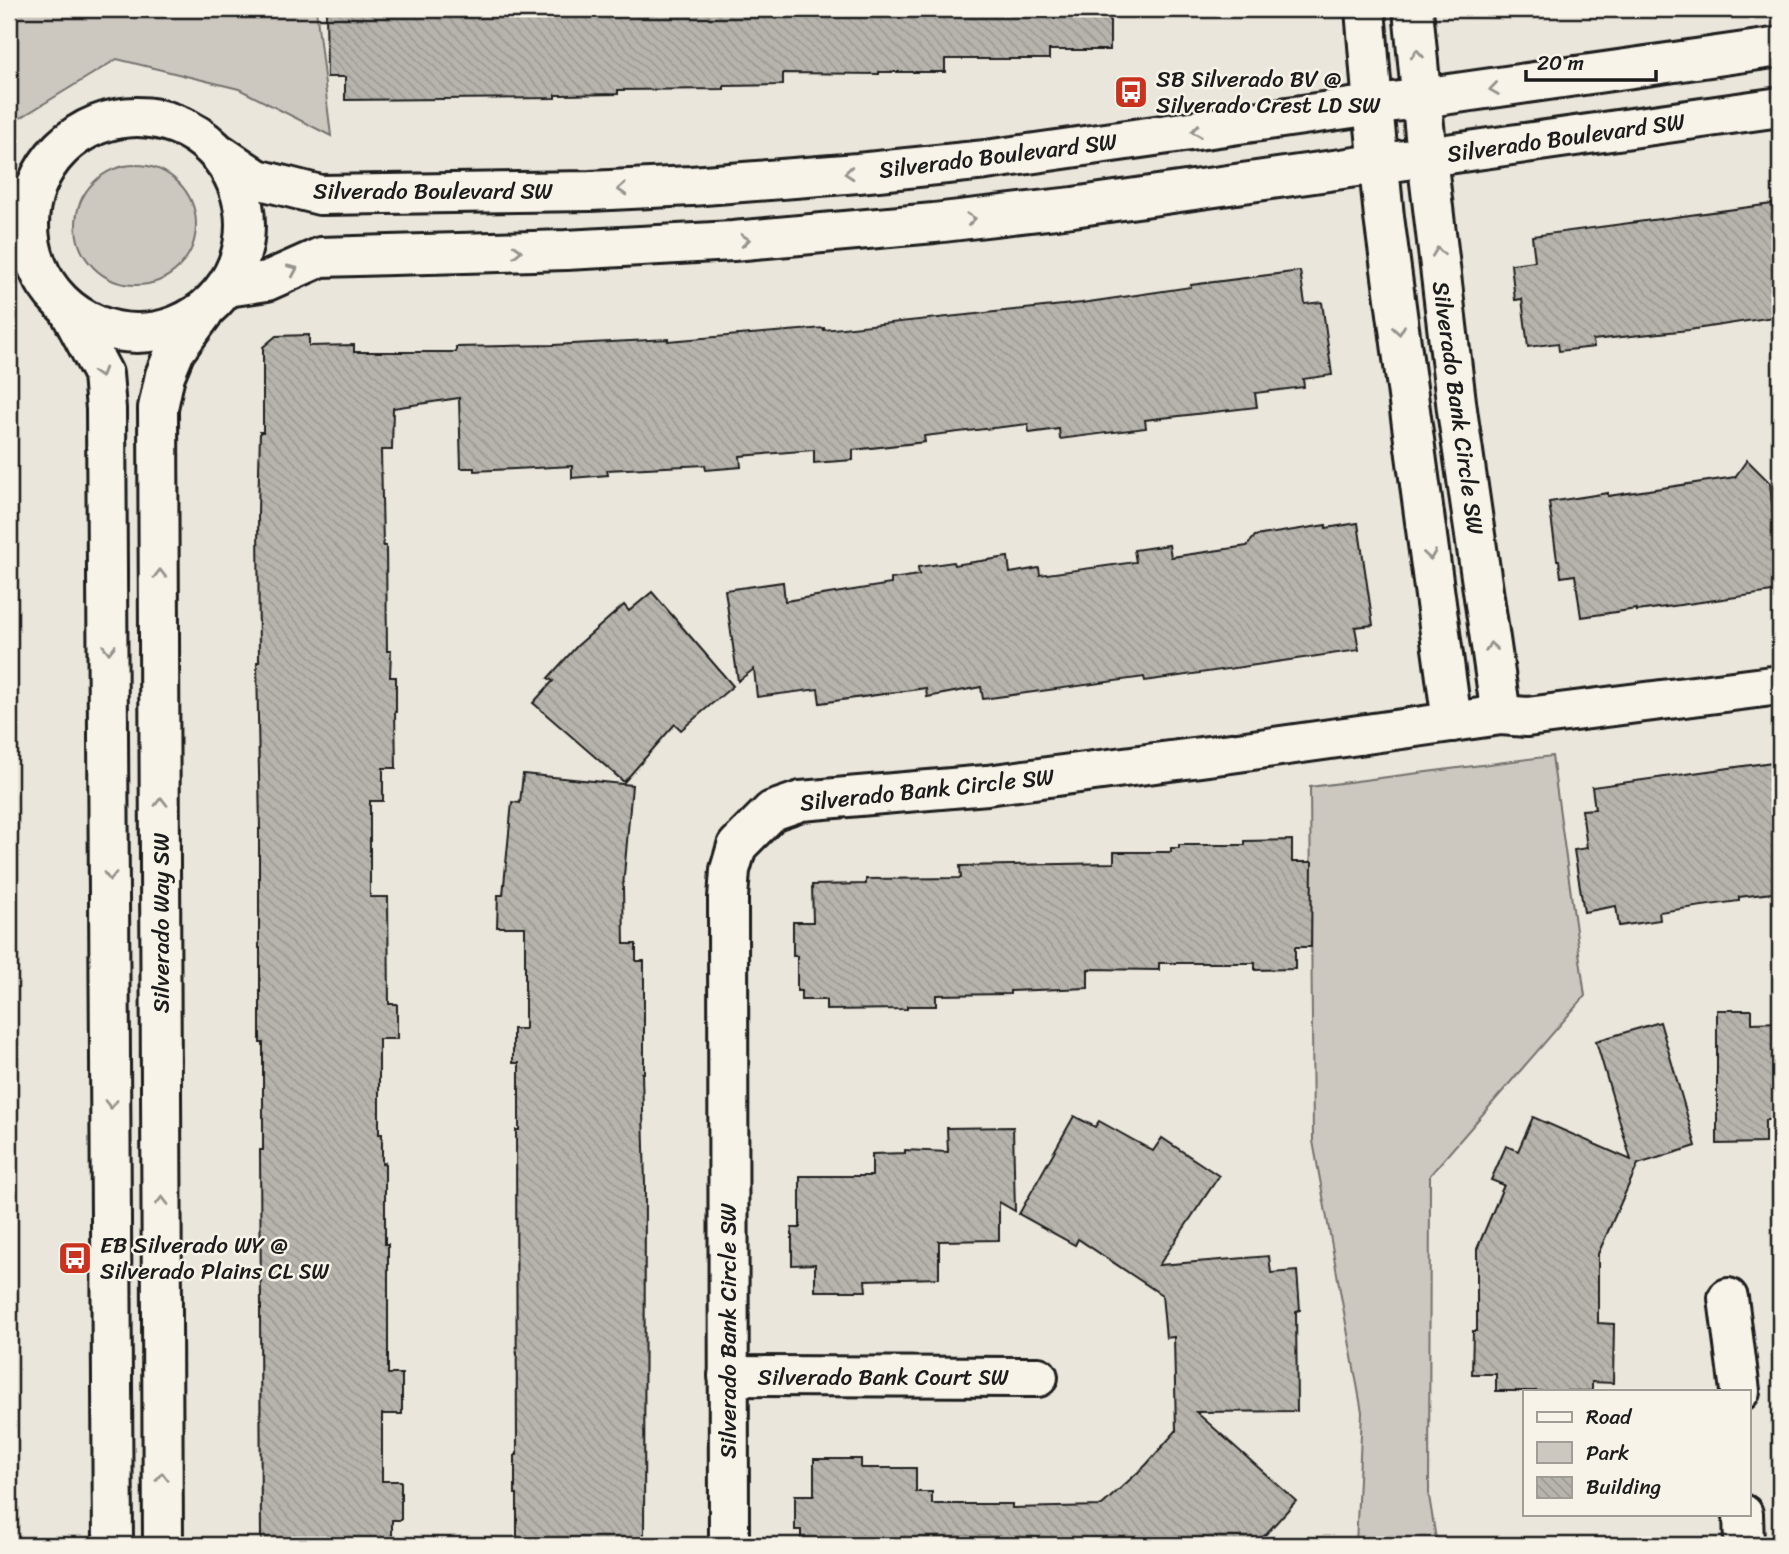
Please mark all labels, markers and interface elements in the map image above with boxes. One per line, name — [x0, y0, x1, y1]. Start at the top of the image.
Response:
scale bar — [1526, 38, 1656, 82]
text: 20 m — [1537, 44, 1584, 82]
one-way arrow — [1410, 48, 1425, 59]
place label: SB Silverado BV @ Silverado Crest LD SW — [1156, 59, 1381, 126]
bus stop icon: SB Silverado BV @ Silverado Crest LD SW — [1112, 73, 1150, 111]
one-way arrow — [1489, 81, 1500, 96]
street label: Silverado Boulevard SW — [1444, 101, 1689, 175]
street label: Silverado Boulevard SW — [877, 121, 1120, 191]
one-way arrow — [1191, 123, 1202, 138]
one-way arrow — [843, 165, 854, 180]
street label: Silverado Boulevard SW — [313, 171, 554, 212]
one-way arrow — [616, 181, 627, 196]
one-way arrow — [965, 212, 977, 227]
one-way arrow — [739, 233, 750, 248]
one-way arrow — [513, 243, 523, 259]
one-way arrow — [1430, 246, 1445, 258]
one-way arrow — [285, 264, 298, 278]
street label: Silverado Bank Circle SW — [1420, 279, 1496, 538]
one-way arrow — [1392, 324, 1407, 336]
one-way arrow — [92, 367, 107, 379]
one-way arrow — [1422, 549, 1437, 561]
one-way arrow — [152, 568, 168, 579]
one-way arrow — [1484, 641, 1499, 653]
one-way arrow — [101, 644, 117, 654]
street label: Silverado Bank Circle SW — [798, 756, 1057, 824]
one-way arrow — [153, 796, 169, 806]
street label: Silverado Way SW — [141, 832, 182, 1013]
one-way arrow — [102, 871, 118, 882]
one-way arrow — [103, 1099, 119, 1109]
one-way arrow — [154, 1195, 170, 1205]
street label: Silverado Bank Circle SW — [708, 1202, 749, 1459]
place label: EB Silverado WY @ Silverado Plains CL SW — [100, 1225, 330, 1292]
bus stop icon: EB Silverado WY @ Silverado Plains CL SW — [56, 1239, 94, 1277]
street label: Silverado Bank Court SW — [758, 1357, 1010, 1398]
legend — [1523, 1390, 1750, 1516]
text: Road — [1586, 1398, 1633, 1436]
text: Park — [1586, 1434, 1629, 1472]
text: Building — [1586, 1468, 1662, 1506]
one-way arrow — [155, 1471, 170, 1482]

